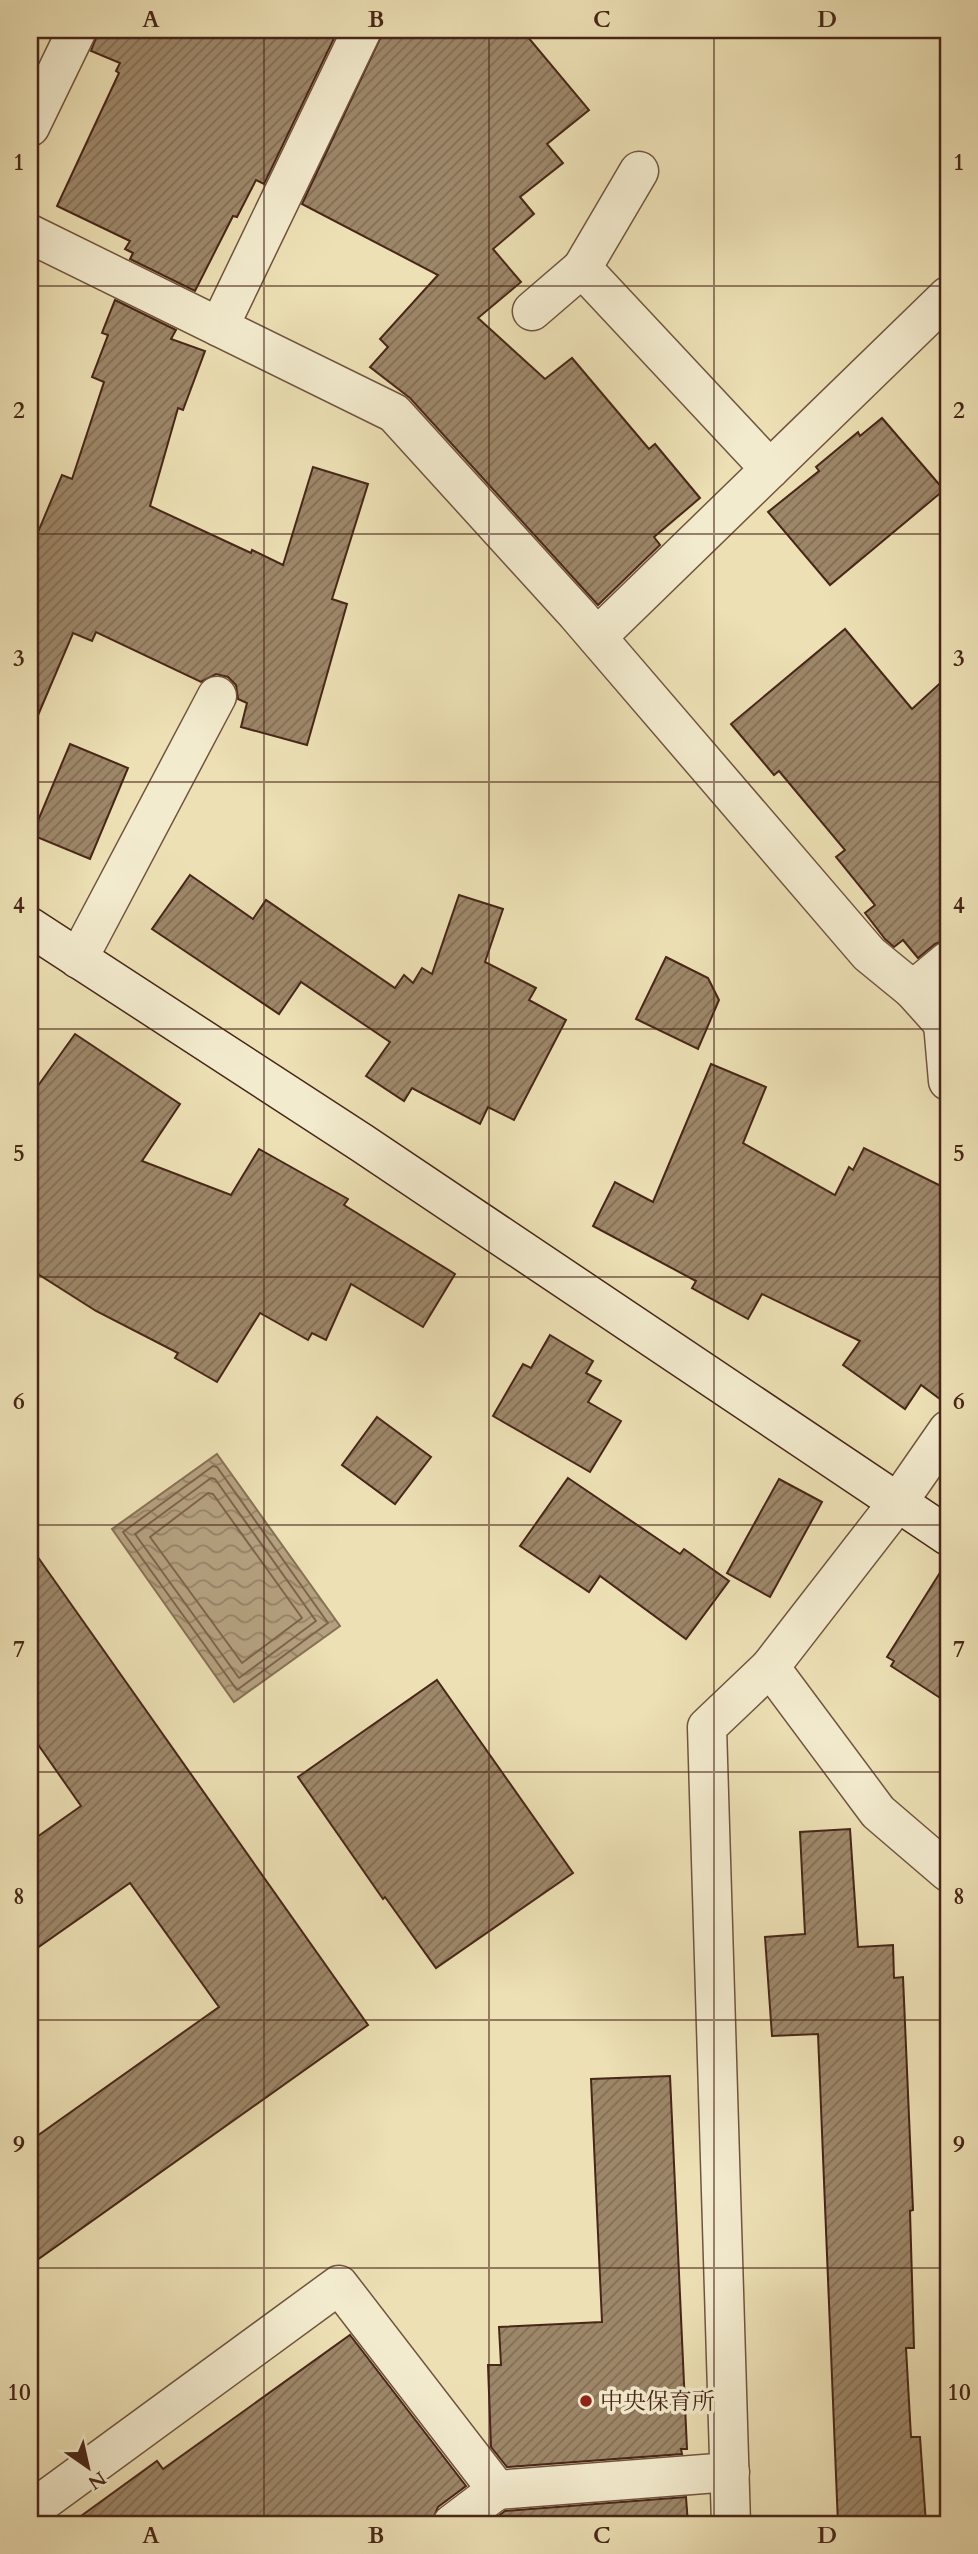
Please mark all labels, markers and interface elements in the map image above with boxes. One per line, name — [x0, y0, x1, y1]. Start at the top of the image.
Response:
text: A — [142, 4, 160, 35]
text: B — [368, 4, 384, 35]
text: C — [593, 4, 611, 35]
text: D — [817, 4, 837, 35]
text: 1 — [13, 147, 25, 178]
text: 1 — [953, 147, 965, 178]
text: 2 — [13, 395, 25, 426]
text: 2 — [953, 395, 965, 426]
text: 3 — [13, 643, 25, 674]
text: 3 — [953, 643, 965, 674]
text: 4 — [13, 890, 25, 921]
text: 4 — [953, 890, 965, 921]
text: 5 — [13, 1138, 25, 1169]
text: 5 — [953, 1138, 965, 1169]
text: 6 — [13, 1386, 25, 1417]
text: 6 — [953, 1386, 965, 1417]
text: 7 — [13, 1634, 25, 1665]
text: 7 — [953, 1634, 965, 1665]
text: 8 — [13, 1881, 25, 1912]
text: 8 — [953, 1881, 965, 1912]
text: 9 — [13, 2129, 25, 2160]
text: 9 — [953, 2129, 965, 2160]
text: 10 — [7, 2377, 31, 2408]
text: 10 — [947, 2377, 971, 2408]
place label: 中央保育所 — [600, 2386, 715, 2417]
marker: 中央保育所 — [578, 2393, 594, 2409]
north arrow — [52, 2432, 122, 2502]
text: N — [82, 2465, 111, 2496]
text: A — [142, 2520, 160, 2551]
text: B — [368, 2520, 384, 2551]
text: C — [593, 2520, 611, 2551]
text: D — [817, 2520, 837, 2551]

